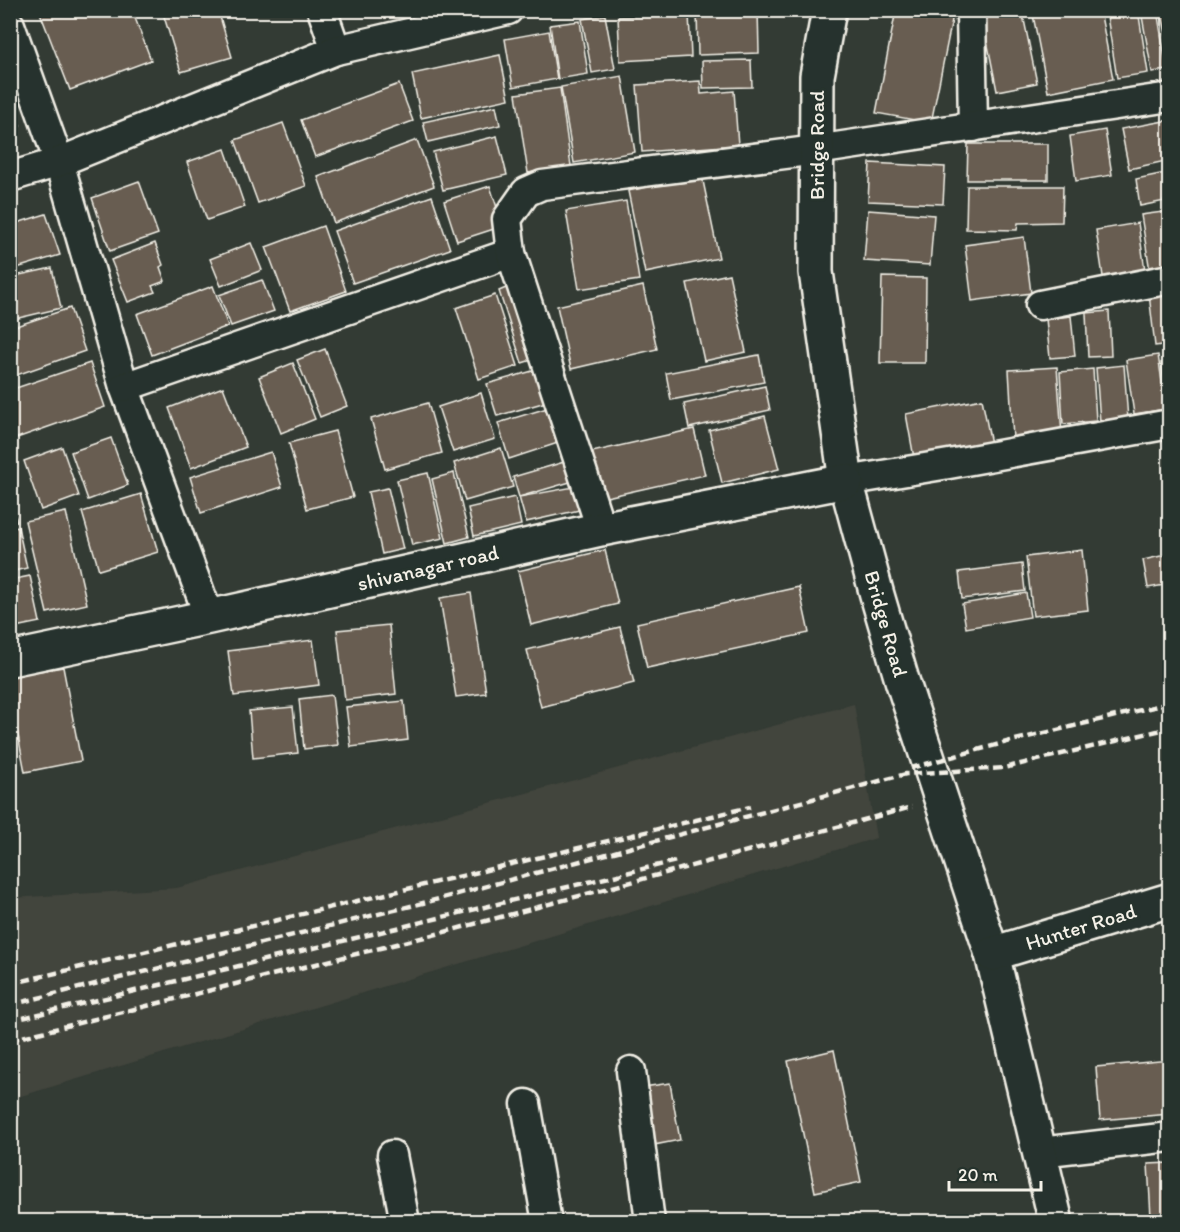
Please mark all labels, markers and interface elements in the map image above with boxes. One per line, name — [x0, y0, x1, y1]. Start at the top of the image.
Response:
street label: Bridge Road — [804, 90, 829, 200]
street label: shivanagar road — [355, 539, 501, 596]
street label: Bridge Road — [859, 568, 914, 681]
street label: Hunter Road — [1022, 898, 1140, 955]
scale bar — [949, 1154, 1040, 1192]
text: 20 m — [958, 1164, 998, 1186]

